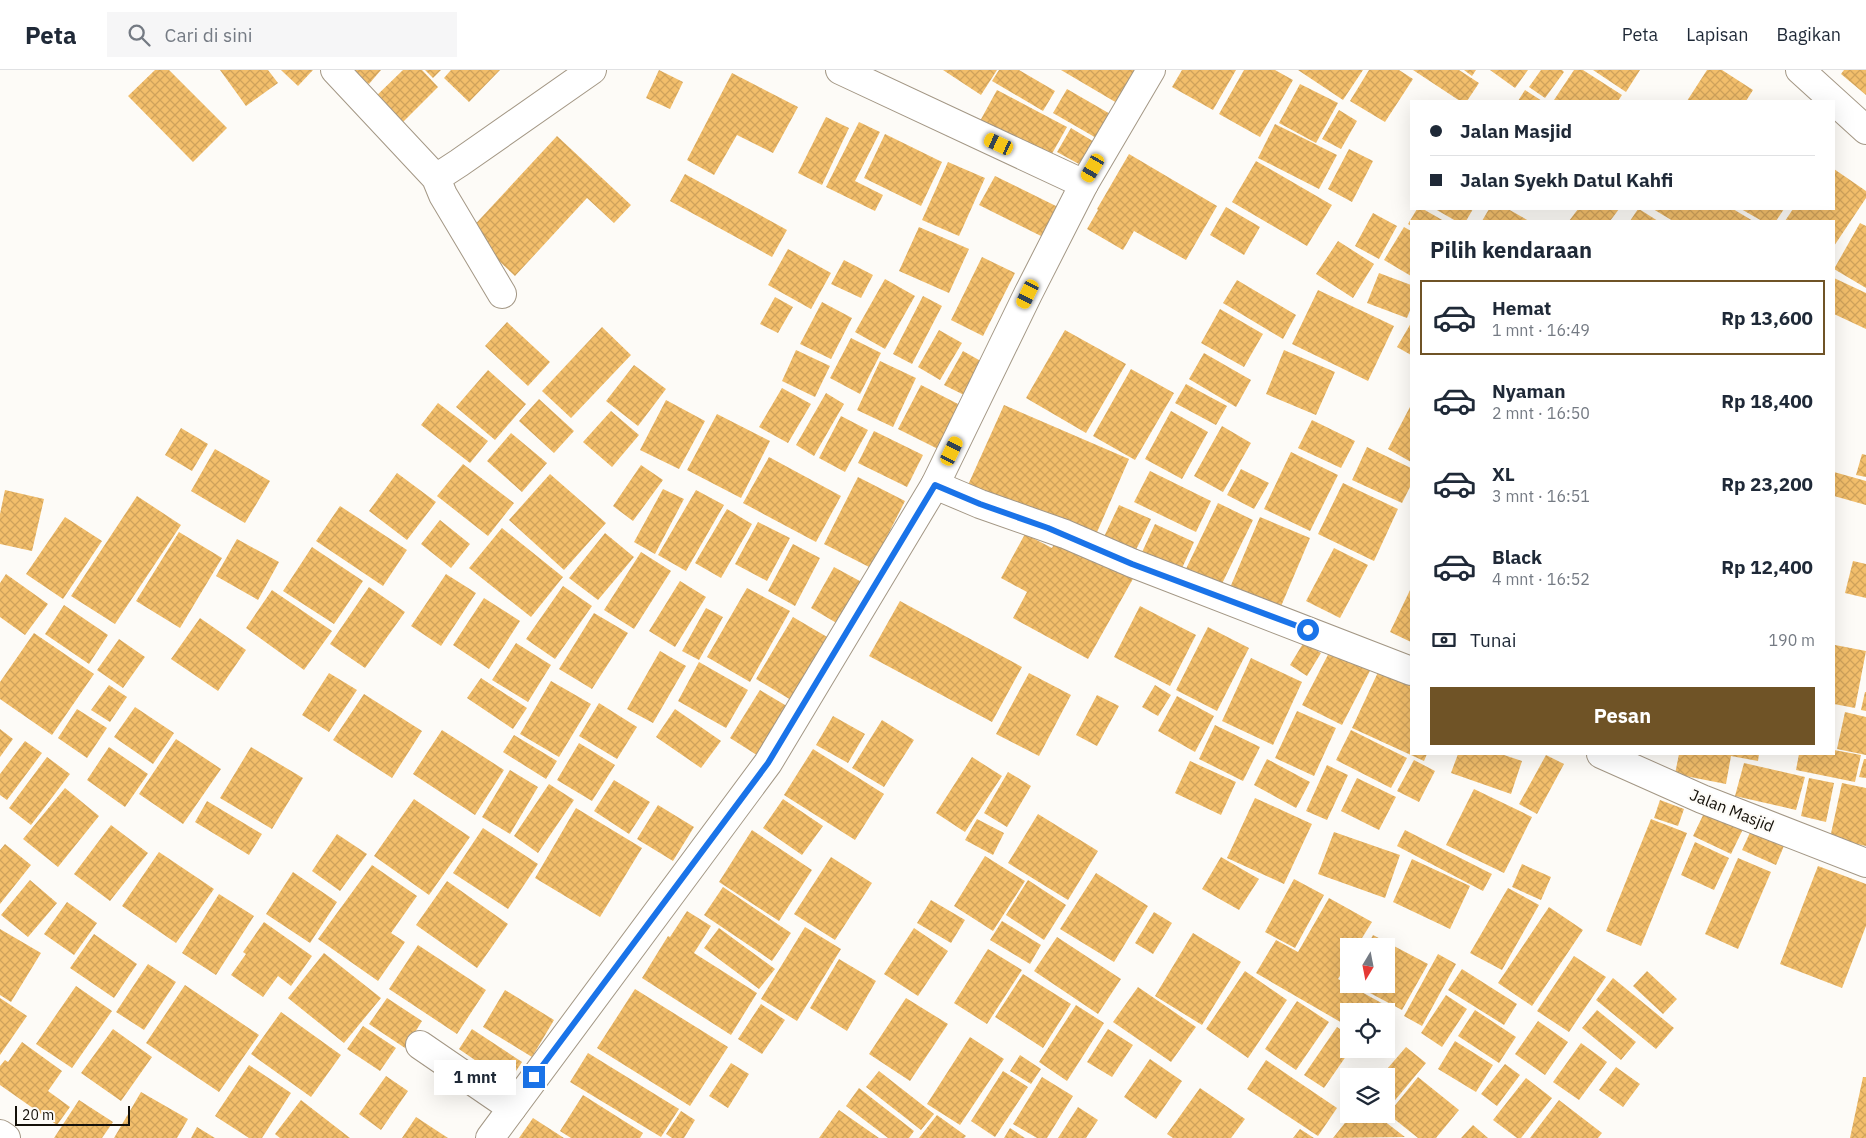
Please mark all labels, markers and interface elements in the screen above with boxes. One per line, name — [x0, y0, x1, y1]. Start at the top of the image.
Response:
search box — [107, 12, 457, 57]
text: Peta — [25, 19, 77, 51]
icon: search — [125, 21, 153, 49]
text: Cari di sini — [165, 23, 253, 47]
text: Peta — [1622, 23, 1658, 46]
text: Lapisan — [1686, 23, 1748, 46]
text: Bagikan — [1776, 23, 1841, 46]
text: Jalan Masjid — [1460, 119, 1572, 143]
car — [982, 131, 1015, 157]
car — [1079, 151, 1106, 185]
text: Jalan Syekh Datul Kahfi — [1460, 168, 1673, 192]
text: Pilih kendaraan — [1430, 235, 1592, 264]
car — [1014, 277, 1041, 311]
icon: car — [1432, 295, 1477, 340]
text: Hemat — [1492, 296, 1551, 320]
text: Rp 13,600 — [1721, 306, 1813, 330]
text: 1 mnt · 16:49 — [1492, 320, 1590, 340]
icon: car — [1432, 378, 1477, 423]
text: Nyaman — [1492, 379, 1566, 403]
text: Rp 18,400 — [1721, 389, 1813, 413]
text: 2 mnt · 16:50 — [1492, 403, 1590, 423]
car — [938, 434, 965, 468]
icon: car — [1432, 461, 1477, 506]
text: XL — [1492, 462, 1515, 486]
text: Rp 23,200 — [1721, 472, 1813, 496]
text: 3 mnt · 16:51 — [1492, 486, 1590, 506]
icon: car — [1432, 544, 1477, 589]
text: Black — [1492, 545, 1542, 569]
text: Rp 12,400 — [1721, 555, 1813, 579]
text: 4 mnt · 16:52 — [1492, 569, 1590, 589]
route start — [1297, 619, 1319, 641]
icon: cash — [1430, 626, 1458, 654]
text: Tunai — [1470, 628, 1516, 652]
text: 190 m — [1768, 630, 1815, 650]
button: Pesan — [1430, 687, 1815, 745]
street label: Jalan Masjid — [1687, 784, 1777, 836]
north arrow — [1340, 938, 1395, 992]
map controls — [1340, 938, 1395, 1123]
button: locate — [1340, 1003, 1395, 1058]
callout: 1 mnt — [434, 1060, 516, 1094]
route end — [523, 1066, 545, 1088]
text: 1 mnt — [453, 1067, 497, 1087]
button: layers — [1340, 1068, 1395, 1123]
scale bar — [15, 1103, 130, 1126]
text: 20 m — [22, 1106, 54, 1124]

